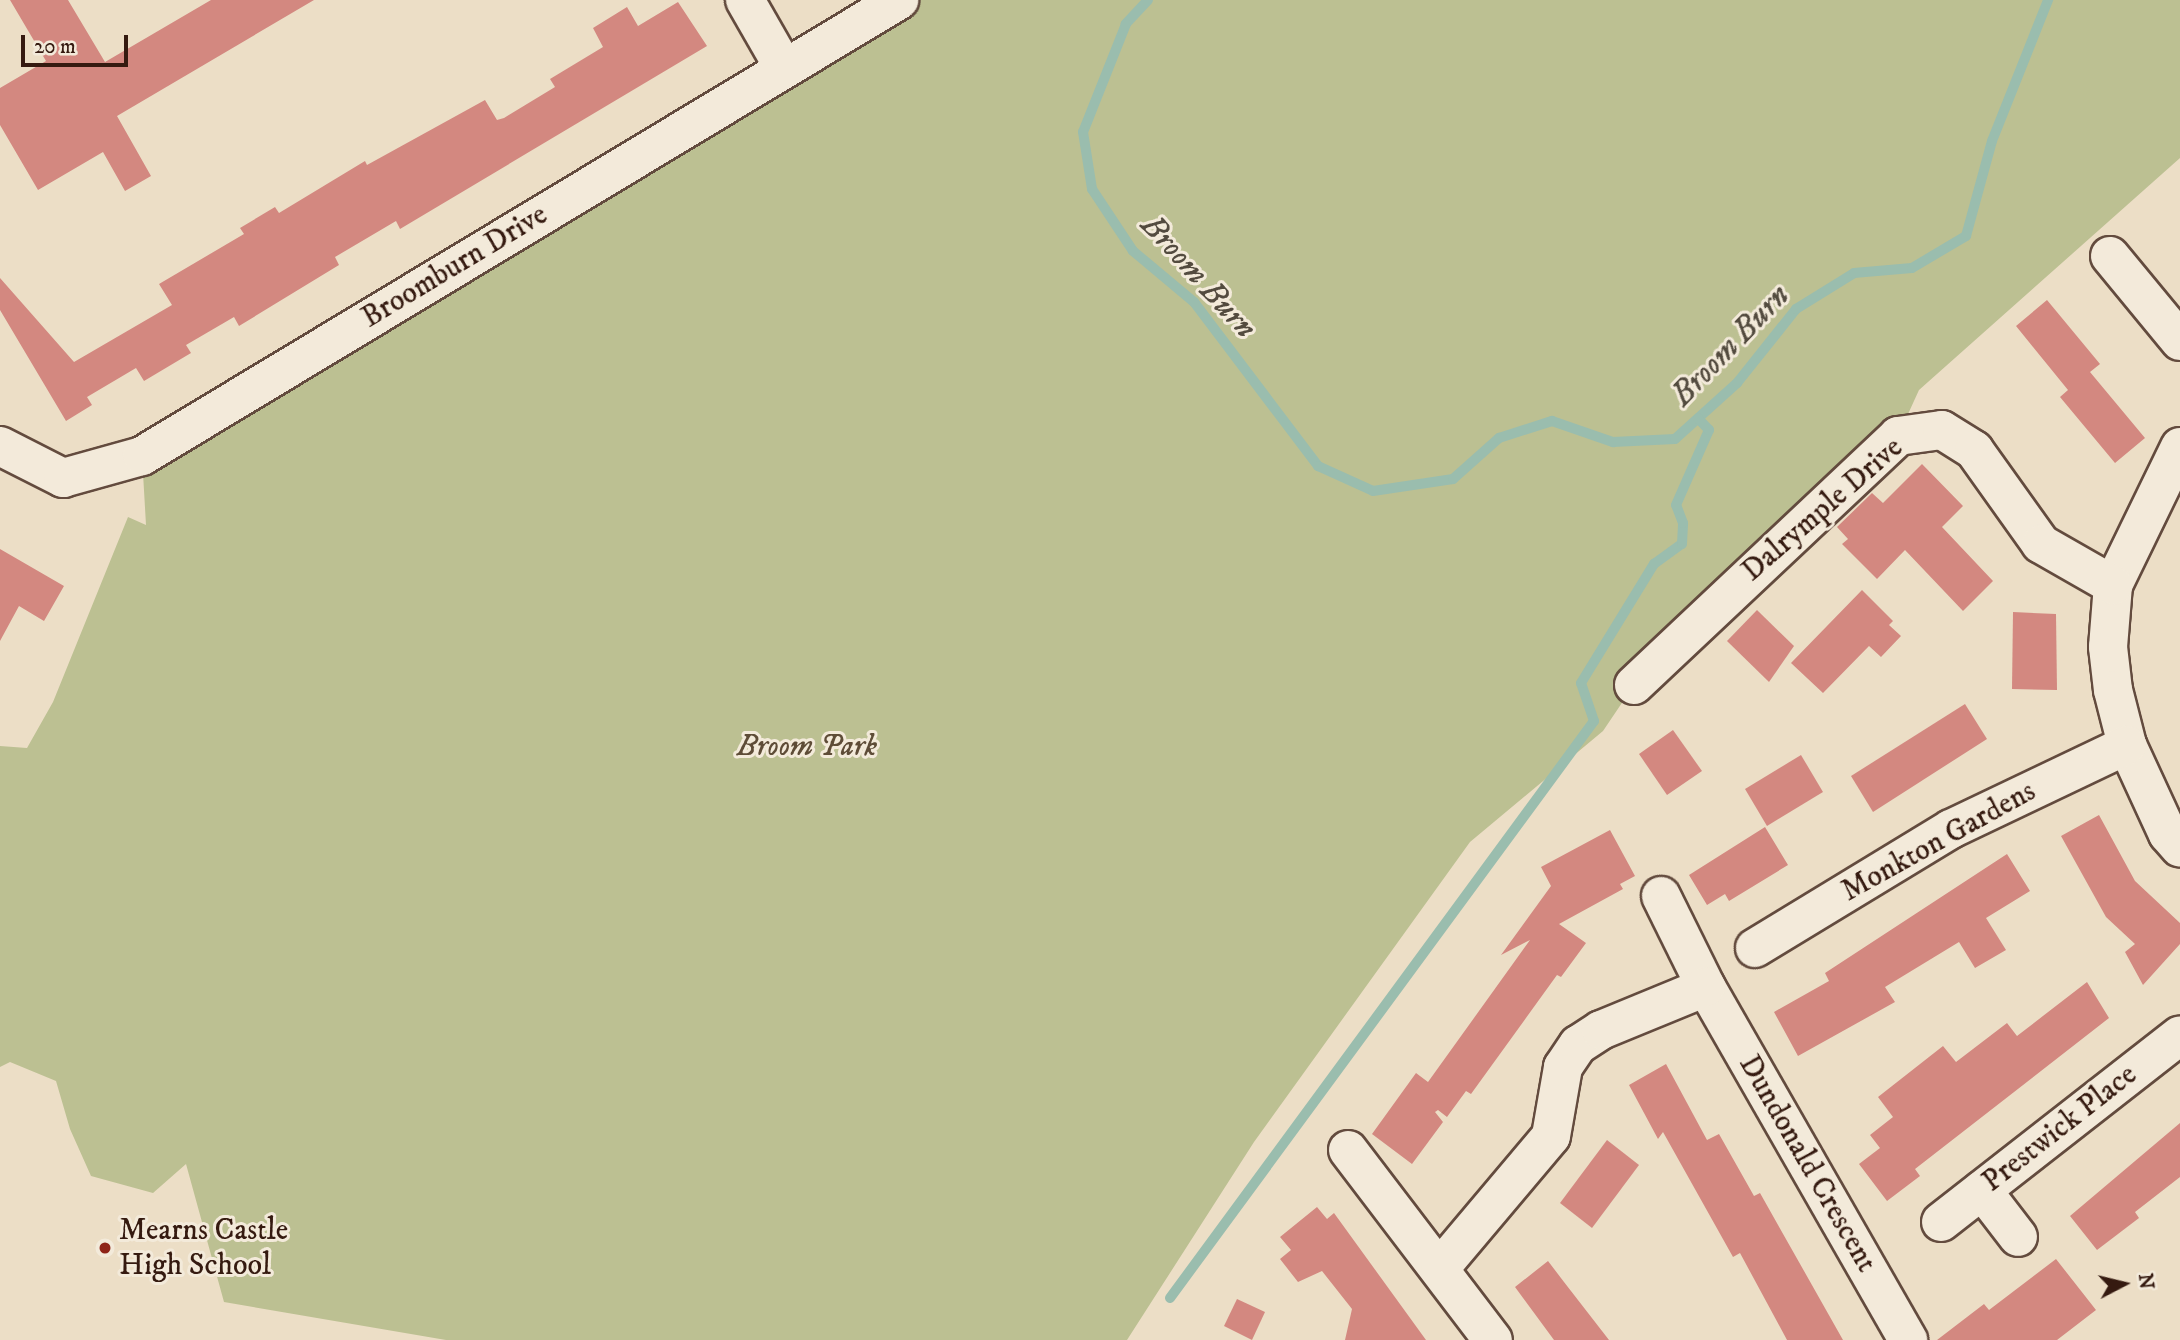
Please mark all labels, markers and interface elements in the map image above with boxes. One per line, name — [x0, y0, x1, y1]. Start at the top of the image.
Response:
scale bar — [24, 21, 131, 65]
text: 20 m — [34, 34, 76, 60]
street label: Broomburn Drive — [356, 197, 554, 337]
water label: Broom Burn — [1132, 207, 1264, 347]
water label: Broom Burn — [1664, 277, 1798, 415]
street label: Dalrymple Drive — [1735, 430, 1911, 590]
park label: Broom Park — [737, 729, 877, 765]
street label: Monkton Gardens — [1836, 774, 2042, 910]
street label: Dundonald Crescent — [1730, 1049, 1884, 1279]
street label: Prestwick Place — [1976, 1058, 2144, 1200]
place label: Mearns Castle High School — [119, 1213, 288, 1284]
marker: Mearns Castle High School — [97, 1240, 113, 1256]
north arrow — [2089, 1249, 2159, 1319]
text: N — [2133, 1272, 2158, 1291]

